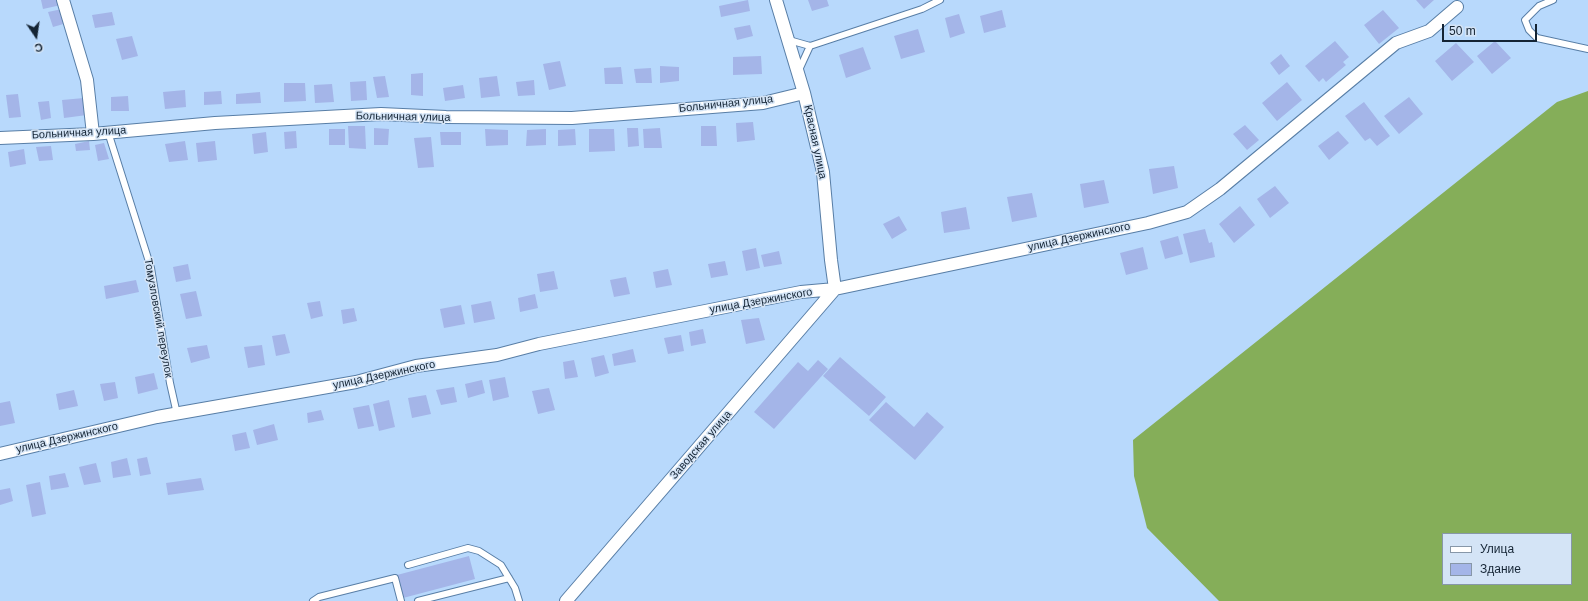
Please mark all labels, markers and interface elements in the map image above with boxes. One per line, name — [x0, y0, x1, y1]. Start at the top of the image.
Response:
north arrow — [16, 16, 56, 56]
scale bar — [1444, 16, 1539, 42]
text: 50 m — [1449, 24, 1476, 38]
text: С — [33, 41, 44, 54]
street label: Больничная улица — [678, 92, 774, 116]
street label: Красная улица — [801, 104, 829, 180]
street label: Больничная улица — [356, 110, 450, 124]
street label: Больничная улица — [31, 124, 127, 142]
street label: улица Дзержинского — [1027, 220, 1131, 254]
street label: Томузловский переулок — [141, 257, 175, 379]
street label: улица Дзержинского — [709, 285, 813, 317]
street label: улица Дзержинского — [332, 358, 436, 392]
street label: Заводская улица — [668, 408, 734, 482]
street label: улица Дзержинского — [15, 420, 119, 456]
legend — [1442, 533, 1572, 585]
text: Улица — [1480, 542, 1514, 556]
text: Здание — [1480, 562, 1521, 576]

